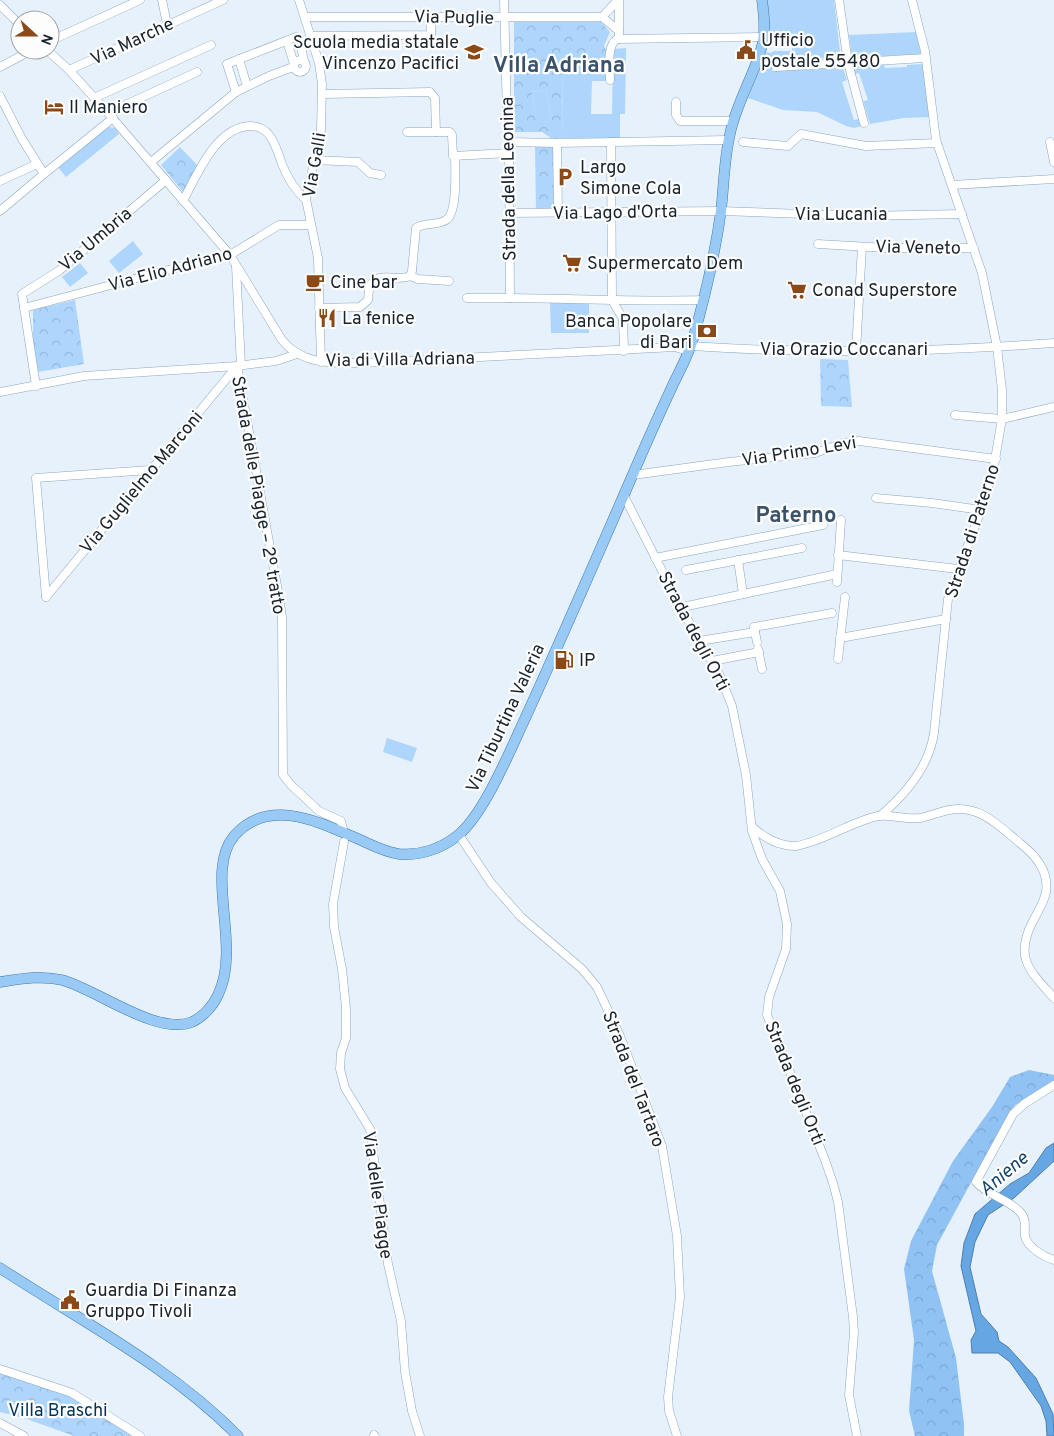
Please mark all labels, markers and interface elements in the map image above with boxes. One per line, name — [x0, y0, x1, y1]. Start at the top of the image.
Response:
street label: Via Puglie — [414, 6, 494, 31]
north arrow — [10, 10, 60, 60]
street label: Via Marche — [87, 13, 178, 72]
place label: Ufficio postale 55480 — [761, 30, 881, 74]
text: N — [36, 31, 55, 47]
place label: Scuola media statale Vincenzo Pacifici — [293, 32, 459, 76]
public building icon: Ufficio postale 55480 — [735, 39, 757, 61]
school or university icon: Scuola media statale Vincenzo Pacifici — [463, 41, 485, 63]
district label: Villa Adriana — [493, 53, 625, 80]
hotel icon: Il Maniero — [43, 96, 65, 118]
place label: Il Maniero — [69, 97, 148, 120]
street label: Strada della Leonina — [497, 97, 522, 261]
street label: Via Galli — [298, 131, 333, 200]
place label: Largo Simone Cola — [580, 157, 681, 201]
parking icon: Largo Simone Cola — [554, 166, 576, 188]
street label: Via Lago d'Orta — [552, 201, 678, 226]
street label: Via Umbria — [55, 203, 137, 277]
street label: Via Lucania — [795, 204, 887, 227]
street label: Via Veneto — [875, 236, 961, 261]
street label: Via Elio Adriano — [106, 243, 235, 298]
supermarket icon: Supermercato Dem — [561, 252, 583, 274]
place label: Supermercato Dem — [587, 253, 743, 276]
cafe icon: Cine bar — [304, 271, 326, 293]
place label: Cine bar — [330, 272, 398, 295]
supermarket icon: Conad Superstore — [786, 279, 808, 301]
place label: Conad Superstore — [812, 280, 957, 303]
restaurant icon: La fenice — [316, 307, 338, 329]
place label: La fenice — [342, 308, 415, 331]
place label: Banca Popolare di Bari — [565, 311, 692, 355]
bank icon: Banca Popolare di Bari — [696, 320, 718, 342]
street label: Via Orazio Coccanari — [760, 339, 928, 362]
street label: Via di Villa Adriana — [325, 348, 475, 373]
street label: Strada delle Piagge – 2º tratto — [225, 374, 290, 616]
street label: Via Guglielmo Marconi — [75, 407, 209, 559]
street label: Via Primo Levi — [740, 432, 858, 473]
street label: Strada di Paterno — [941, 461, 1006, 602]
district label: Paterno — [756, 503, 836, 530]
street label: Strada degli Orti — [651, 568, 734, 695]
street label: Via Tiburtina Valeria — [462, 640, 551, 797]
fuel station icon: IP — [553, 649, 575, 671]
place label: IP — [579, 650, 595, 673]
street label: Strada del Tartaro — [596, 1008, 669, 1151]
street label: Strada degli Orti — [758, 1018, 829, 1149]
street label: Via delle Piagge — [356, 1130, 397, 1260]
water label: Aniene — [975, 1147, 1034, 1202]
place label: Guardia Di Finanza Gruppo Tivoli — [85, 1280, 237, 1324]
public building icon: Guardia Di Finanza Gruppo Tivoli — [59, 1289, 81, 1311]
park label: Villa Braschi — [8, 1400, 108, 1423]

